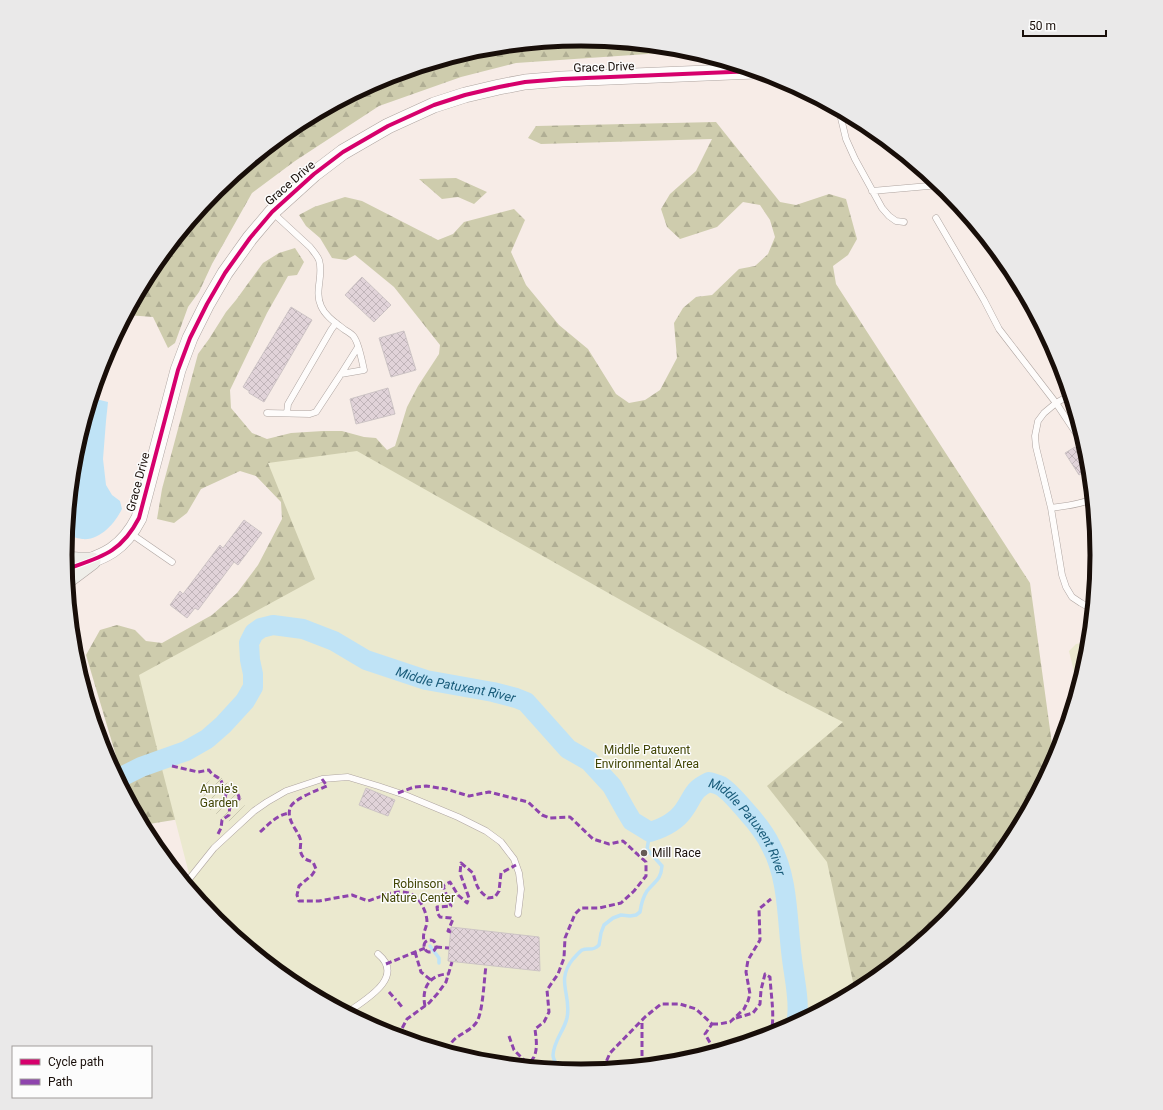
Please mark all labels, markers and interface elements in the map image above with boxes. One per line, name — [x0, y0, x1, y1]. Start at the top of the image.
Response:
scale bar — [1023, 12, 1106, 38]
text: 50 m — [1029, 19, 1056, 33]
street label: Grace Drive — [573, 59, 635, 75]
street label: Grace Drive — [262, 158, 318, 208]
street label: Grace Drive — [123, 451, 153, 513]
water label: Middle Patuxent River — [394, 664, 518, 706]
park label: Middle Patuxent Environmental Area — [595, 743, 699, 771]
water label: Middle Patuxent River — [707, 775, 789, 878]
park label: Annie's Garden — [200, 782, 238, 810]
place label: Mill Race — [652, 846, 701, 860]
marker: Mill Race — [639, 848, 649, 858]
park label: Robinson Nature Center — [381, 877, 455, 905]
legend — [12, 1046, 152, 1098]
text: Cycle path — [48, 1055, 104, 1069]
text: Path — [48, 1075, 73, 1089]

